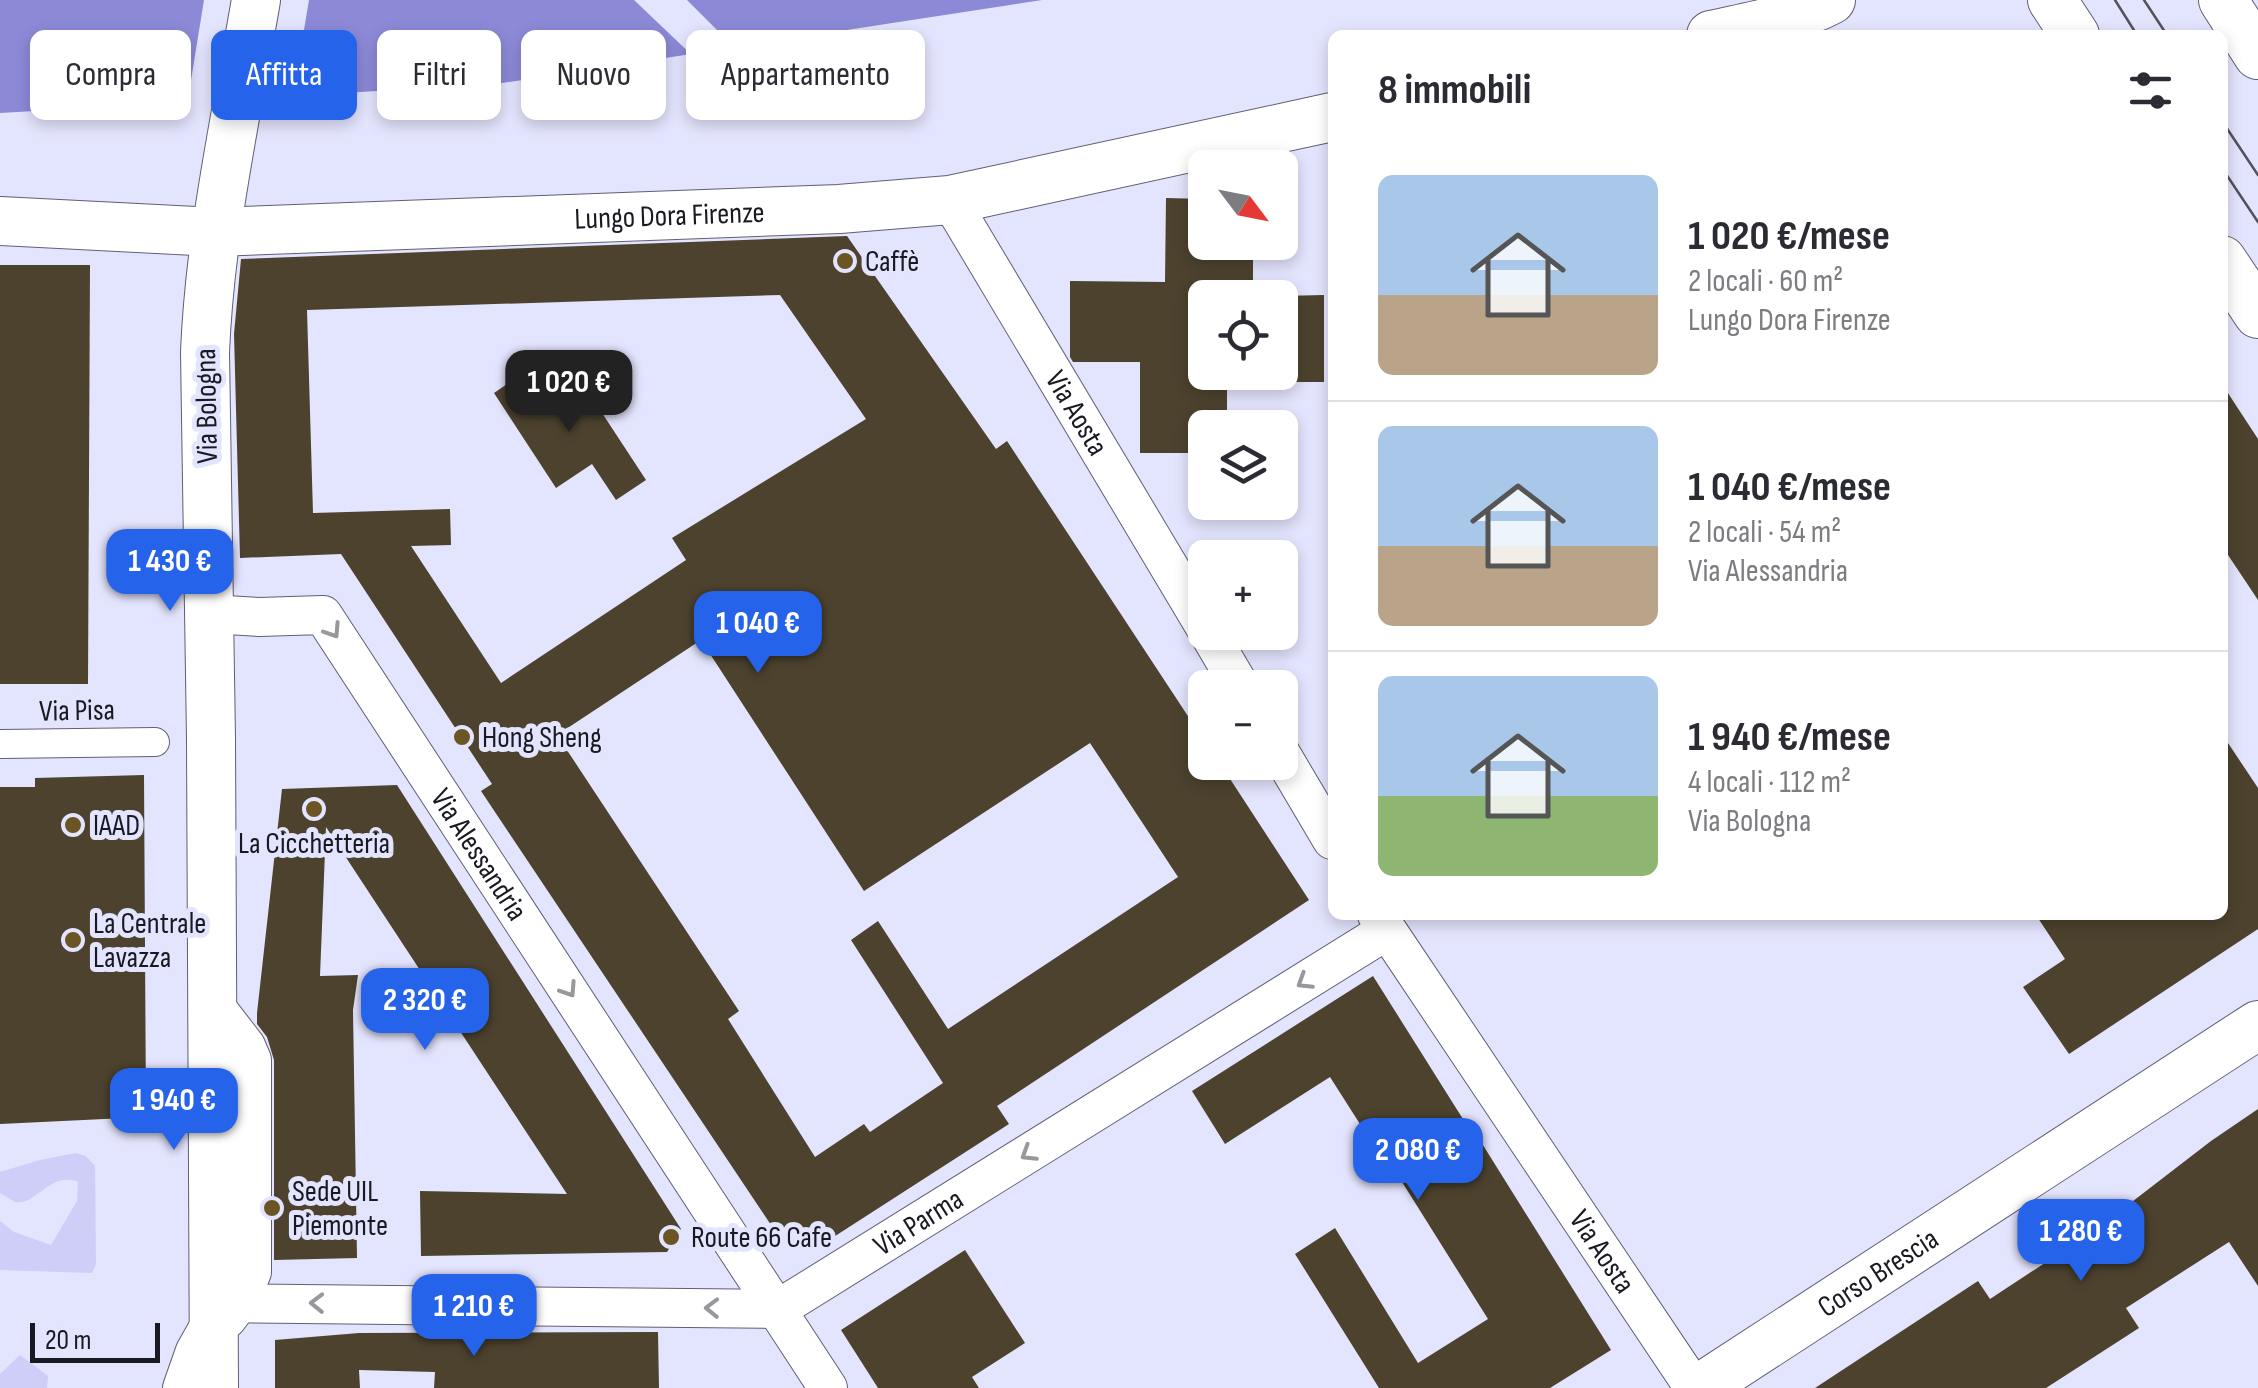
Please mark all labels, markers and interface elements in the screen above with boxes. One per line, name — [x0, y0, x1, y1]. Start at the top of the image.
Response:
chip: Compra — [30, 30, 191, 120]
chip: Affitta — [211, 30, 357, 120]
chip: Filtri — [377, 30, 501, 120]
chip: Nuovo — [521, 30, 666, 120]
chip: Appartamento — [686, 30, 925, 120]
icon: filters — [2123, 63, 2178, 118]
text: 8 immobili — [1378, 65, 1531, 116]
north arrow — [1188, 150, 1298, 260]
map controls — [1188, 150, 1298, 780]
street label: Lungo Dora Firenze — [574, 195, 765, 238]
text: 1 020 €/mese — [1688, 211, 1890, 262]
icon: home — [1458, 215, 1578, 335]
place label: Caffè — [865, 244, 919, 280]
marker: Caffè — [834, 250, 856, 272]
text: 2 locali · 60 m² — [1688, 262, 1843, 301]
button: locate — [1188, 280, 1298, 390]
text: Lungo Dora Firenze — [1688, 301, 1891, 340]
street label: Via Bologna — [188, 348, 226, 464]
pin: 1 020 € — [477, 350, 661, 435]
text: 1 020 € — [527, 363, 611, 402]
street label: Via Aosta — [1037, 364, 1115, 462]
button: layers — [1188, 410, 1298, 520]
text: 1 040 €/mese — [1688, 462, 1891, 513]
icon: home — [1458, 466, 1578, 586]
text: 2 locali · 54 m² — [1688, 513, 1841, 552]
pin: 1 430 € — [78, 529, 262, 614]
button: + — [1188, 540, 1298, 650]
text: 1 430 € — [128, 542, 212, 581]
text: Via Alessandria — [1688, 552, 1848, 591]
pin: 1 040 € — [666, 591, 850, 676]
text: 1 040 € — [716, 604, 800, 643]
one-way arrow — [321, 620, 340, 638]
button: − — [1188, 670, 1298, 780]
street label: Via Pisa — [39, 692, 115, 730]
text: 1 940 €/mese — [1688, 712, 1891, 763]
icon: home — [1458, 716, 1578, 836]
place label: Hong Sheng — [482, 720, 602, 756]
marker: Hong Sheng — [451, 726, 473, 748]
text: 4 locali · 112 m² — [1688, 763, 1851, 802]
street label: Via Alessandria — [422, 782, 535, 928]
marker: La Cicchetteria — [303, 798, 325, 820]
text: Via Bologna — [1688, 802, 1811, 841]
place label: IAAD — [93, 808, 140, 844]
marker: IAAD — [62, 814, 84, 836]
place label: La Cicchetteria — [238, 826, 390, 862]
place label: La Centrale Lavazza — [93, 906, 206, 976]
marker: La Centrale Lavazza — [62, 929, 84, 951]
pin: 2 320 € — [333, 968, 517, 1053]
one-way arrow — [1296, 970, 1314, 989]
one-way arrow — [557, 979, 575, 998]
text: 2 320 € — [383, 981, 467, 1020]
pin: 1 940 € — [82, 1068, 266, 1153]
text: 1 940 € — [132, 1081, 216, 1120]
pin: 2 080 € — [1326, 1118, 1510, 1203]
text: 2 080 € — [1375, 1131, 1461, 1170]
one-way arrow — [1020, 1142, 1038, 1161]
place label: Sede UIL Piemonte — [292, 1174, 388, 1244]
street label: Via Parma — [867, 1181, 970, 1264]
marker: Sede UIL Piemonte — [261, 1197, 283, 1219]
pin: 1 280 € — [1989, 1199, 2173, 1284]
street label: Via Aosta — [1561, 1204, 1642, 1300]
text: 1 280 € — [2039, 1212, 2123, 1251]
place label: Route 66 Cafe — [691, 1220, 832, 1256]
street label: Corso Brescia — [1811, 1221, 1945, 1326]
marker: Route 66 Cafe — [660, 1226, 682, 1248]
pin: 1 210 € — [382, 1274, 566, 1359]
text: 1 210 € — [434, 1287, 514, 1326]
one-way arrow — [309, 1292, 324, 1314]
one-way arrow — [704, 1298, 720, 1319]
scale bar — [30, 1318, 160, 1362]
text: 20 m — [45, 1324, 91, 1357]

